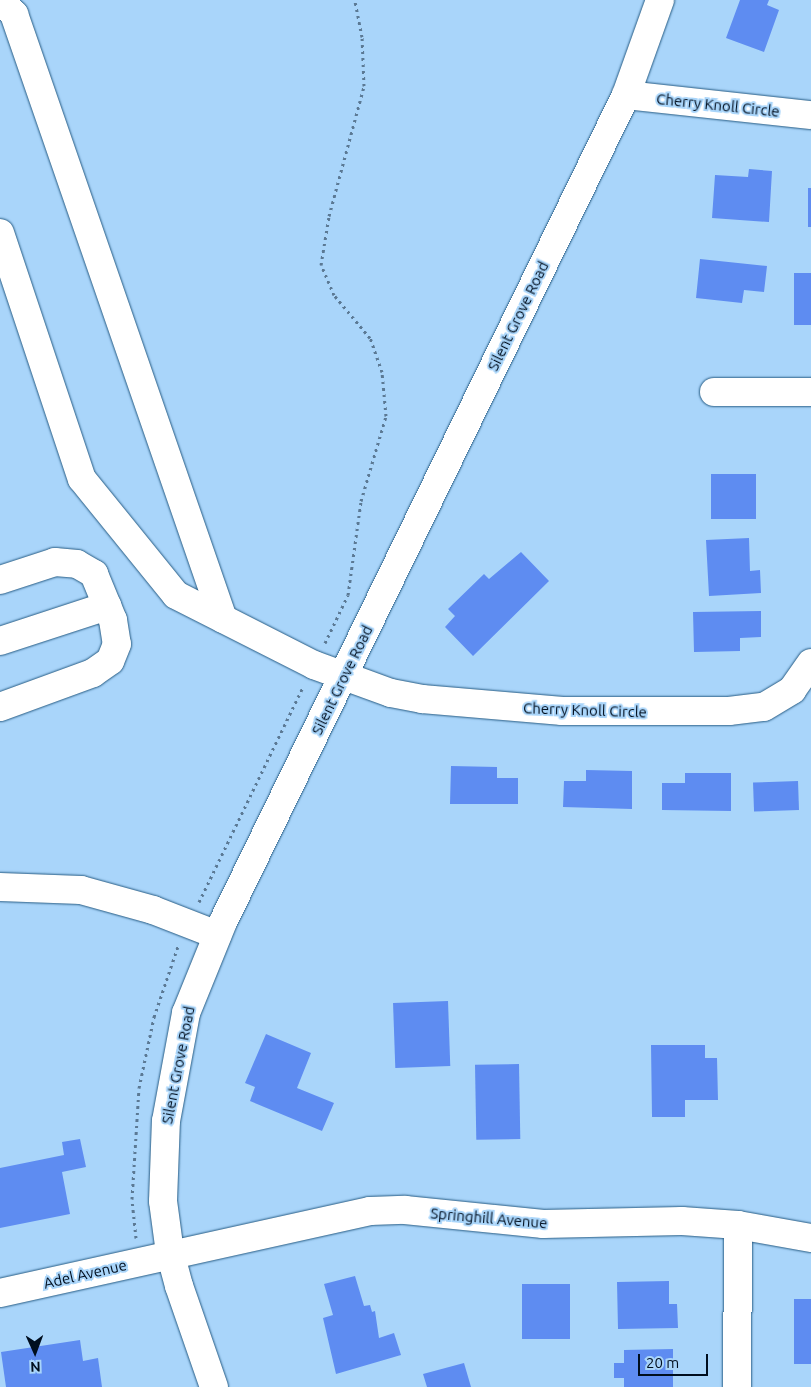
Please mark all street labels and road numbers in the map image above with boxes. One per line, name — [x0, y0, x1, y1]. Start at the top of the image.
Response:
street label: Cherry Knoll Circle — [655, 90, 781, 120]
street label: Silent Grove Road — [484, 258, 552, 374]
street label: Silent Grove Road — [308, 622, 376, 738]
street label: Cherry Knoll Circle — [523, 699, 647, 721]
street label: Silent Grove Road — [158, 1005, 198, 1125]
street label: Springhill Avenue — [430, 1204, 548, 1232]
street label: Adel Avenue — [42, 1256, 128, 1292]

